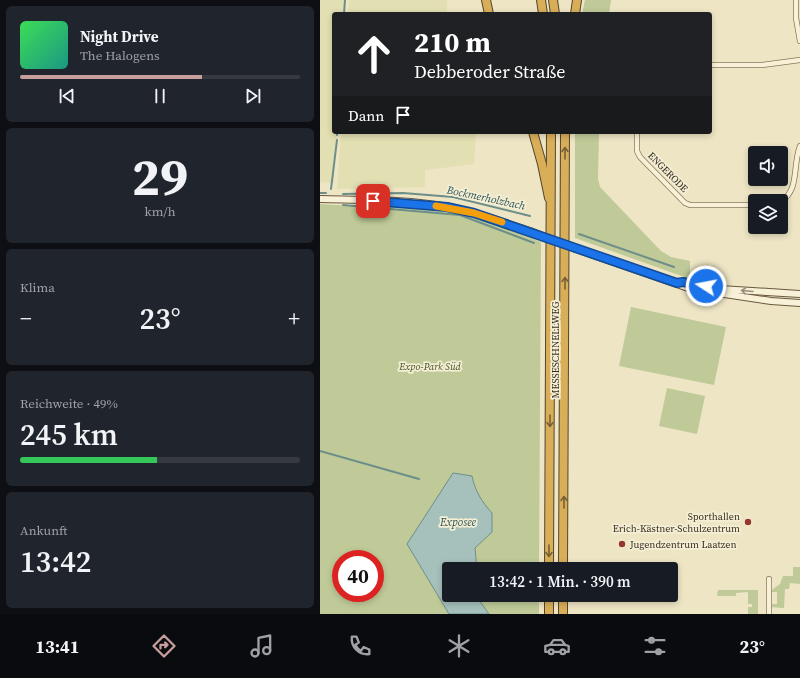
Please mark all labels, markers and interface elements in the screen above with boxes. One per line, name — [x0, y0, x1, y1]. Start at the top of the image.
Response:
text: 210 m — [414, 23, 491, 61]
text: Night Drive — [80, 26, 159, 47]
icon: ahead — [348, 28, 400, 80]
text: The Halogens — [80, 47, 160, 64]
text: Debberoder Straße — [414, 59, 565, 84]
icon: previous — [56, 85, 78, 107]
icon: pause — [149, 85, 171, 107]
icon: next — [242, 85, 264, 107]
icon: arrive — [392, 104, 414, 126]
text: Dann — [348, 105, 384, 126]
text: 29 — [132, 141, 188, 212]
map controls — [748, 146, 788, 234]
button: sound — [748, 146, 788, 186]
one-way arrow — [561, 147, 569, 160]
street label: ENGERODE — [645, 149, 691, 195]
water label: Bockmerholzbach — [444, 182, 527, 214]
pin — [356, 184, 390, 218]
icon: arrive — [362, 190, 384, 212]
button: layers — [748, 194, 788, 234]
text: km/h — [145, 203, 175, 220]
position arrow — [685, 265, 727, 307]
one-way arrow — [561, 277, 569, 290]
text: Klima — [20, 279, 55, 296]
one-way arrow — [741, 287, 754, 295]
text: 23° — [139, 298, 181, 339]
street label: MESSESCHNELLWEG — [549, 301, 562, 398]
text: − — [20, 303, 32, 333]
text: + — [288, 303, 300, 333]
park label: Expo-Park Süd — [398, 360, 462, 373]
text: Reichweite · 49% — [20, 395, 118, 412]
text: 245 km — [20, 414, 118, 455]
one-way arrow — [546, 414, 554, 427]
one-way arrow — [560, 496, 568, 509]
place label: Sporthallen Erich-Kästner-Schulzentrum — [613, 510, 740, 535]
water label: Exposee — [439, 515, 477, 530]
marker: Sporthallen Erich-Kästner-Schulzentrum — [743, 517, 753, 527]
text: Ankunft — [20, 522, 67, 539]
place label: Jugendzentrum Laatzen — [629, 538, 737, 551]
marker: Jugendzentrum Laatzen — [617, 539, 627, 549]
text: 13:42 — [20, 541, 91, 582]
one-way arrow — [545, 544, 553, 557]
speed limit sign: 40 — [332, 550, 384, 602]
text: 13:42 · 1 Min. · 390 m — [489, 571, 631, 592]
icon: directions — [150, 632, 178, 660]
icon: music — [248, 632, 276, 660]
icon: phone — [346, 632, 374, 660]
icon: climate — [445, 632, 473, 660]
icon: car — [543, 632, 571, 660]
icon: filters — [641, 632, 669, 660]
text: 13:41 — [35, 634, 80, 659]
text: 23° — [739, 634, 765, 659]

